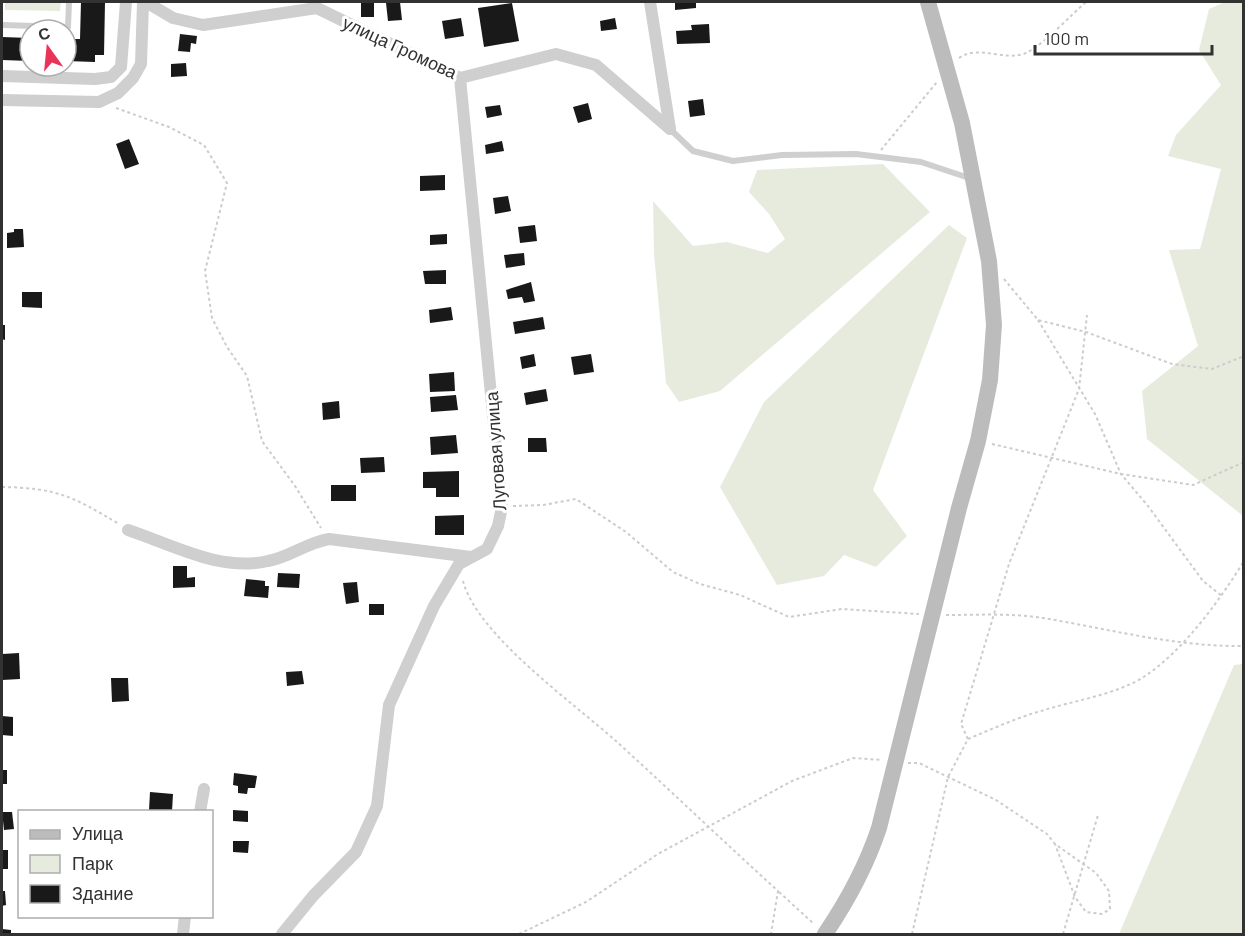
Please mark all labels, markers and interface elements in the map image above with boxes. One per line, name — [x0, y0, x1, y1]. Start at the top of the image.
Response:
street label: улица Громова — [339, 11, 462, 84]
north arrow — [18, 18, 78, 78]
scale bar — [1035, 18, 1212, 56]
text: С — [36, 22, 52, 44]
text: 100 m — [1044, 27, 1089, 49]
street label: Луговая улица — [480, 390, 510, 511]
legend — [18, 810, 213, 918]
text: Улица — [72, 822, 124, 844]
text: Парк — [72, 852, 113, 874]
text: Здание — [72, 882, 133, 904]

